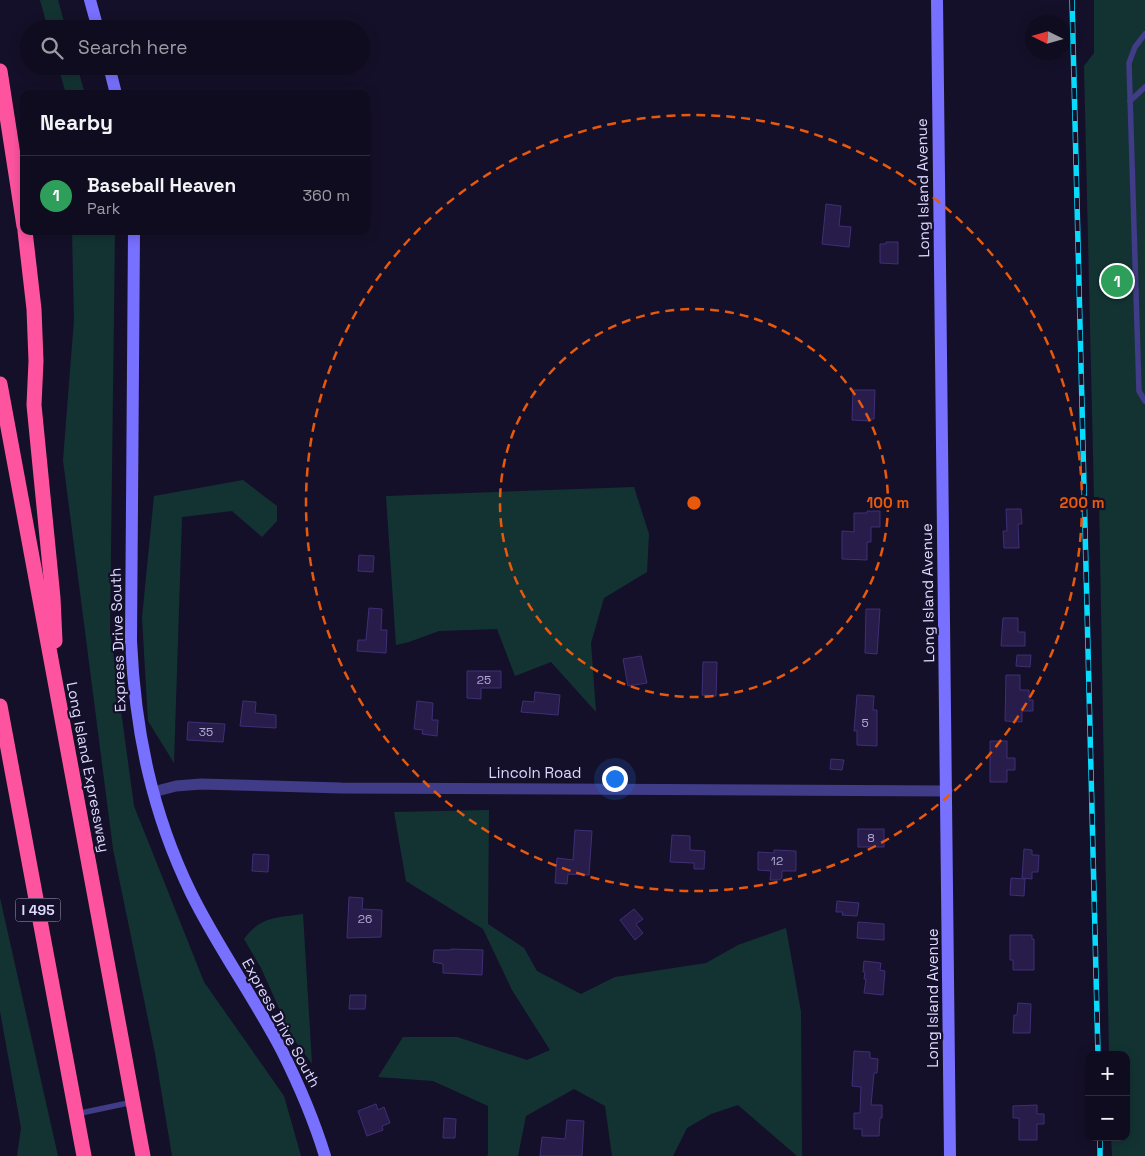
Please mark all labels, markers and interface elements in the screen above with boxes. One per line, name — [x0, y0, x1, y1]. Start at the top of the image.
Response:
north arrow — [1025, 15, 1070, 60]
search box — [20, 20, 370, 75]
icon: search — [38, 34, 66, 62]
text: Search here — [78, 35, 188, 60]
text: Nearby — [40, 109, 113, 136]
street label: Long Island Avenue — [912, 118, 933, 258]
text: Baseball Heaven — [87, 173, 236, 198]
text: 1 — [52, 185, 60, 206]
text: 360 m — [302, 185, 350, 206]
text: Park — [87, 198, 120, 219]
pin: 1 — [1101, 262, 1133, 300]
text: 100 m — [867, 493, 909, 512]
text: 200 m — [1060, 493, 1104, 512]
centre of rings — [685, 494, 703, 512]
street label: Long Island Avenue — [917, 523, 938, 663]
street label: Express Drive South — [105, 568, 130, 713]
house number: 25 — [477, 672, 491, 688]
street label: Long Island Expressway — [63, 680, 114, 854]
house number: 5 — [861, 715, 869, 731]
house number: 35 — [199, 724, 213, 740]
street label: Lincoln Road — [489, 763, 581, 782]
your location — [602, 766, 628, 792]
house number: 8 — [867, 830, 875, 846]
house number: 12 — [771, 853, 783, 869]
road number: I 495 — [15, 898, 60, 922]
house number: 26 — [358, 911, 372, 927]
street label: Long Island Avenue — [923, 928, 942, 1068]
street label: Express Drive South — [238, 955, 325, 1091]
map controls — [1085, 1051, 1130, 1141]
button: + — [1085, 1051, 1130, 1096]
button: − — [1085, 1096, 1130, 1141]

